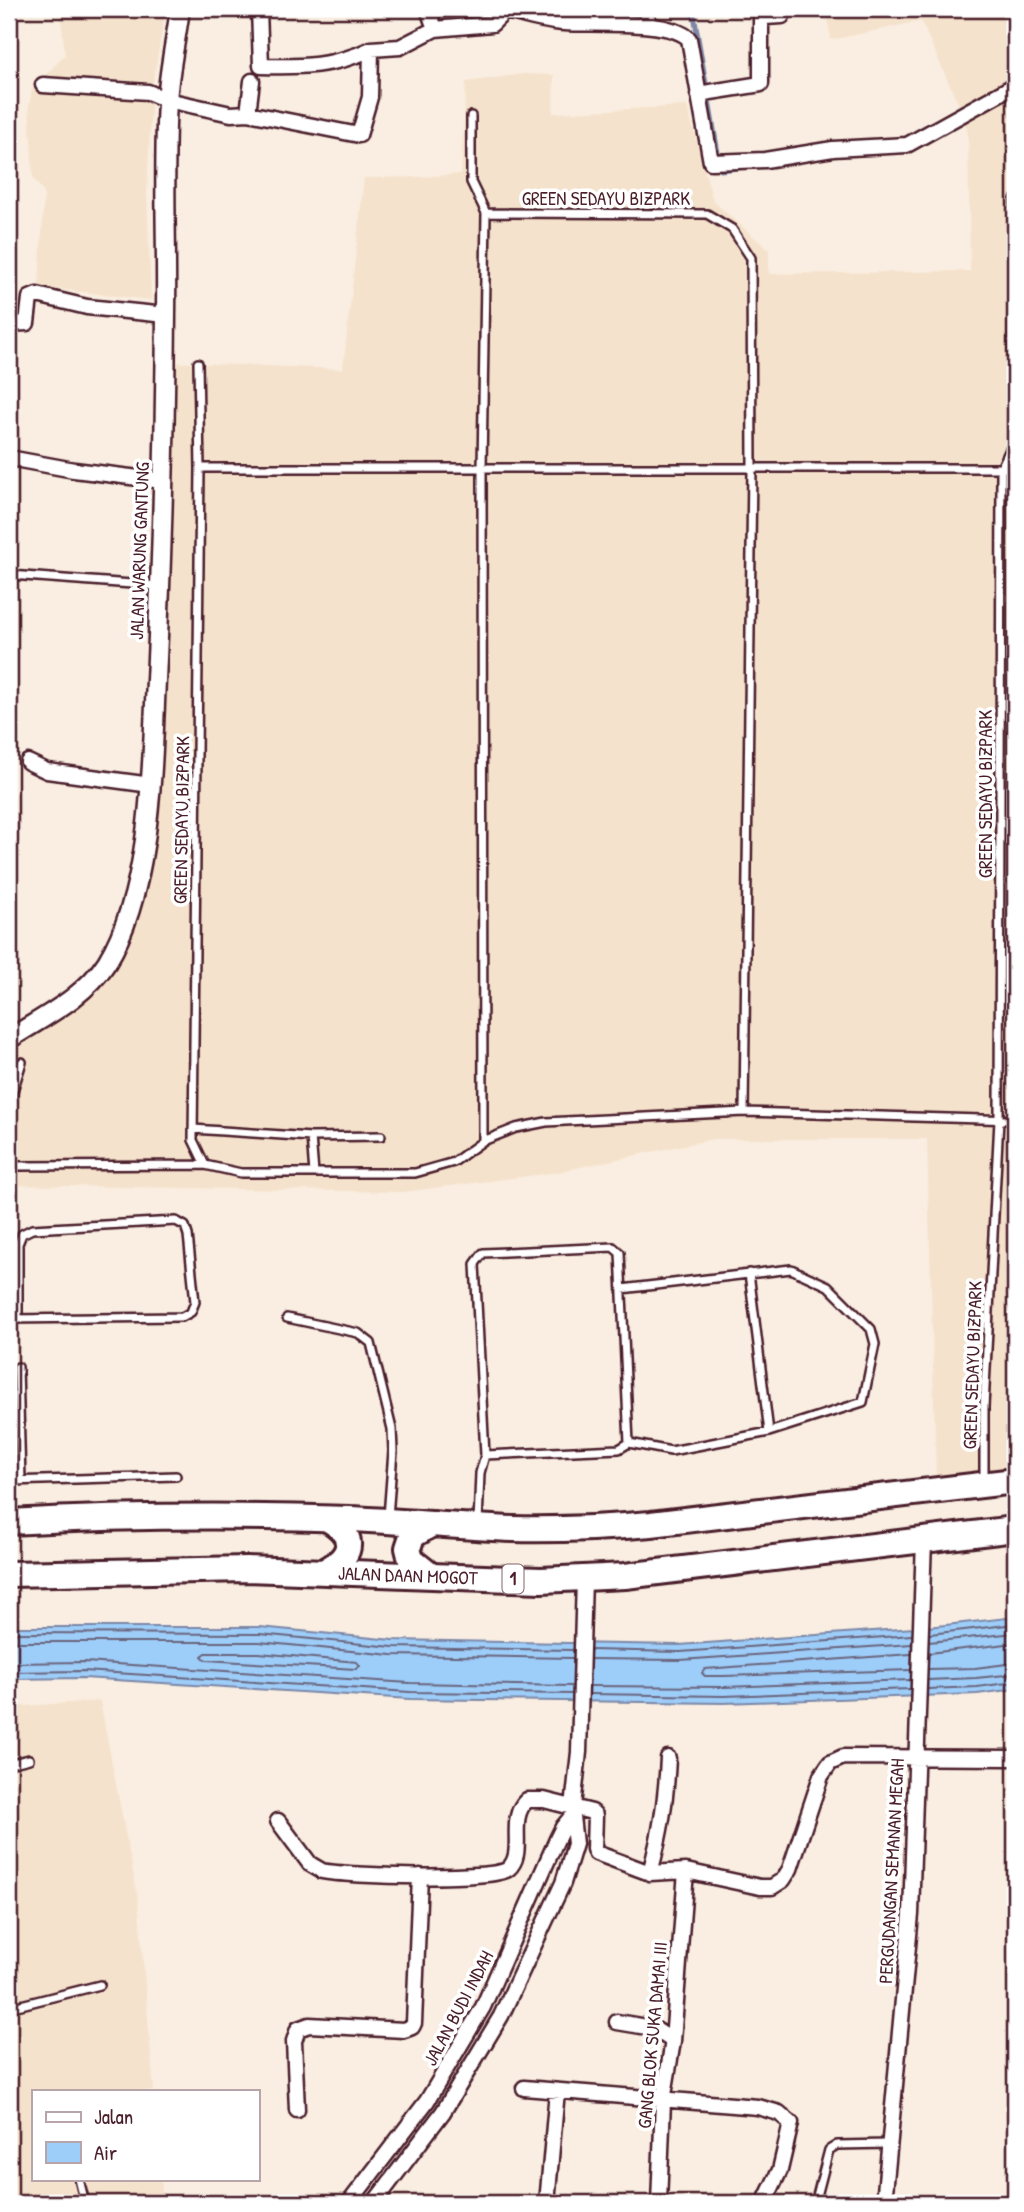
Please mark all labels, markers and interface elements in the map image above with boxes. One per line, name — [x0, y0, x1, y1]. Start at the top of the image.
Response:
street label: GREEN SEDAYU BIZPARK — [522, 185, 690, 211]
street label: JALAN WARUNG GANTUNG — [123, 462, 155, 640]
street label: GREEN SEDAYU BIZPARK — [972, 710, 998, 878]
street label: GREEN SEDAYU BIZPARK — [167, 736, 195, 904]
street label: GREEN SEDAYU BIZPARK — [956, 1280, 988, 1450]
street label: JALAN DAAN MOGOT — [338, 1559, 479, 1591]
road number: 1 — [503, 1564, 524, 1594]
street label: PERGUDANGAN SEMANAN MEGAH — [872, 1758, 910, 1984]
street label: GANG BLOK SUKA DAMAI III — [631, 1941, 673, 2129]
street label: JALAN BUDI INDAH — [417, 1946, 499, 2070]
legend — [32, 2090, 259, 2180]
text: Jalan — [94, 2102, 133, 2131]
text: Air — [94, 2138, 117, 2167]

